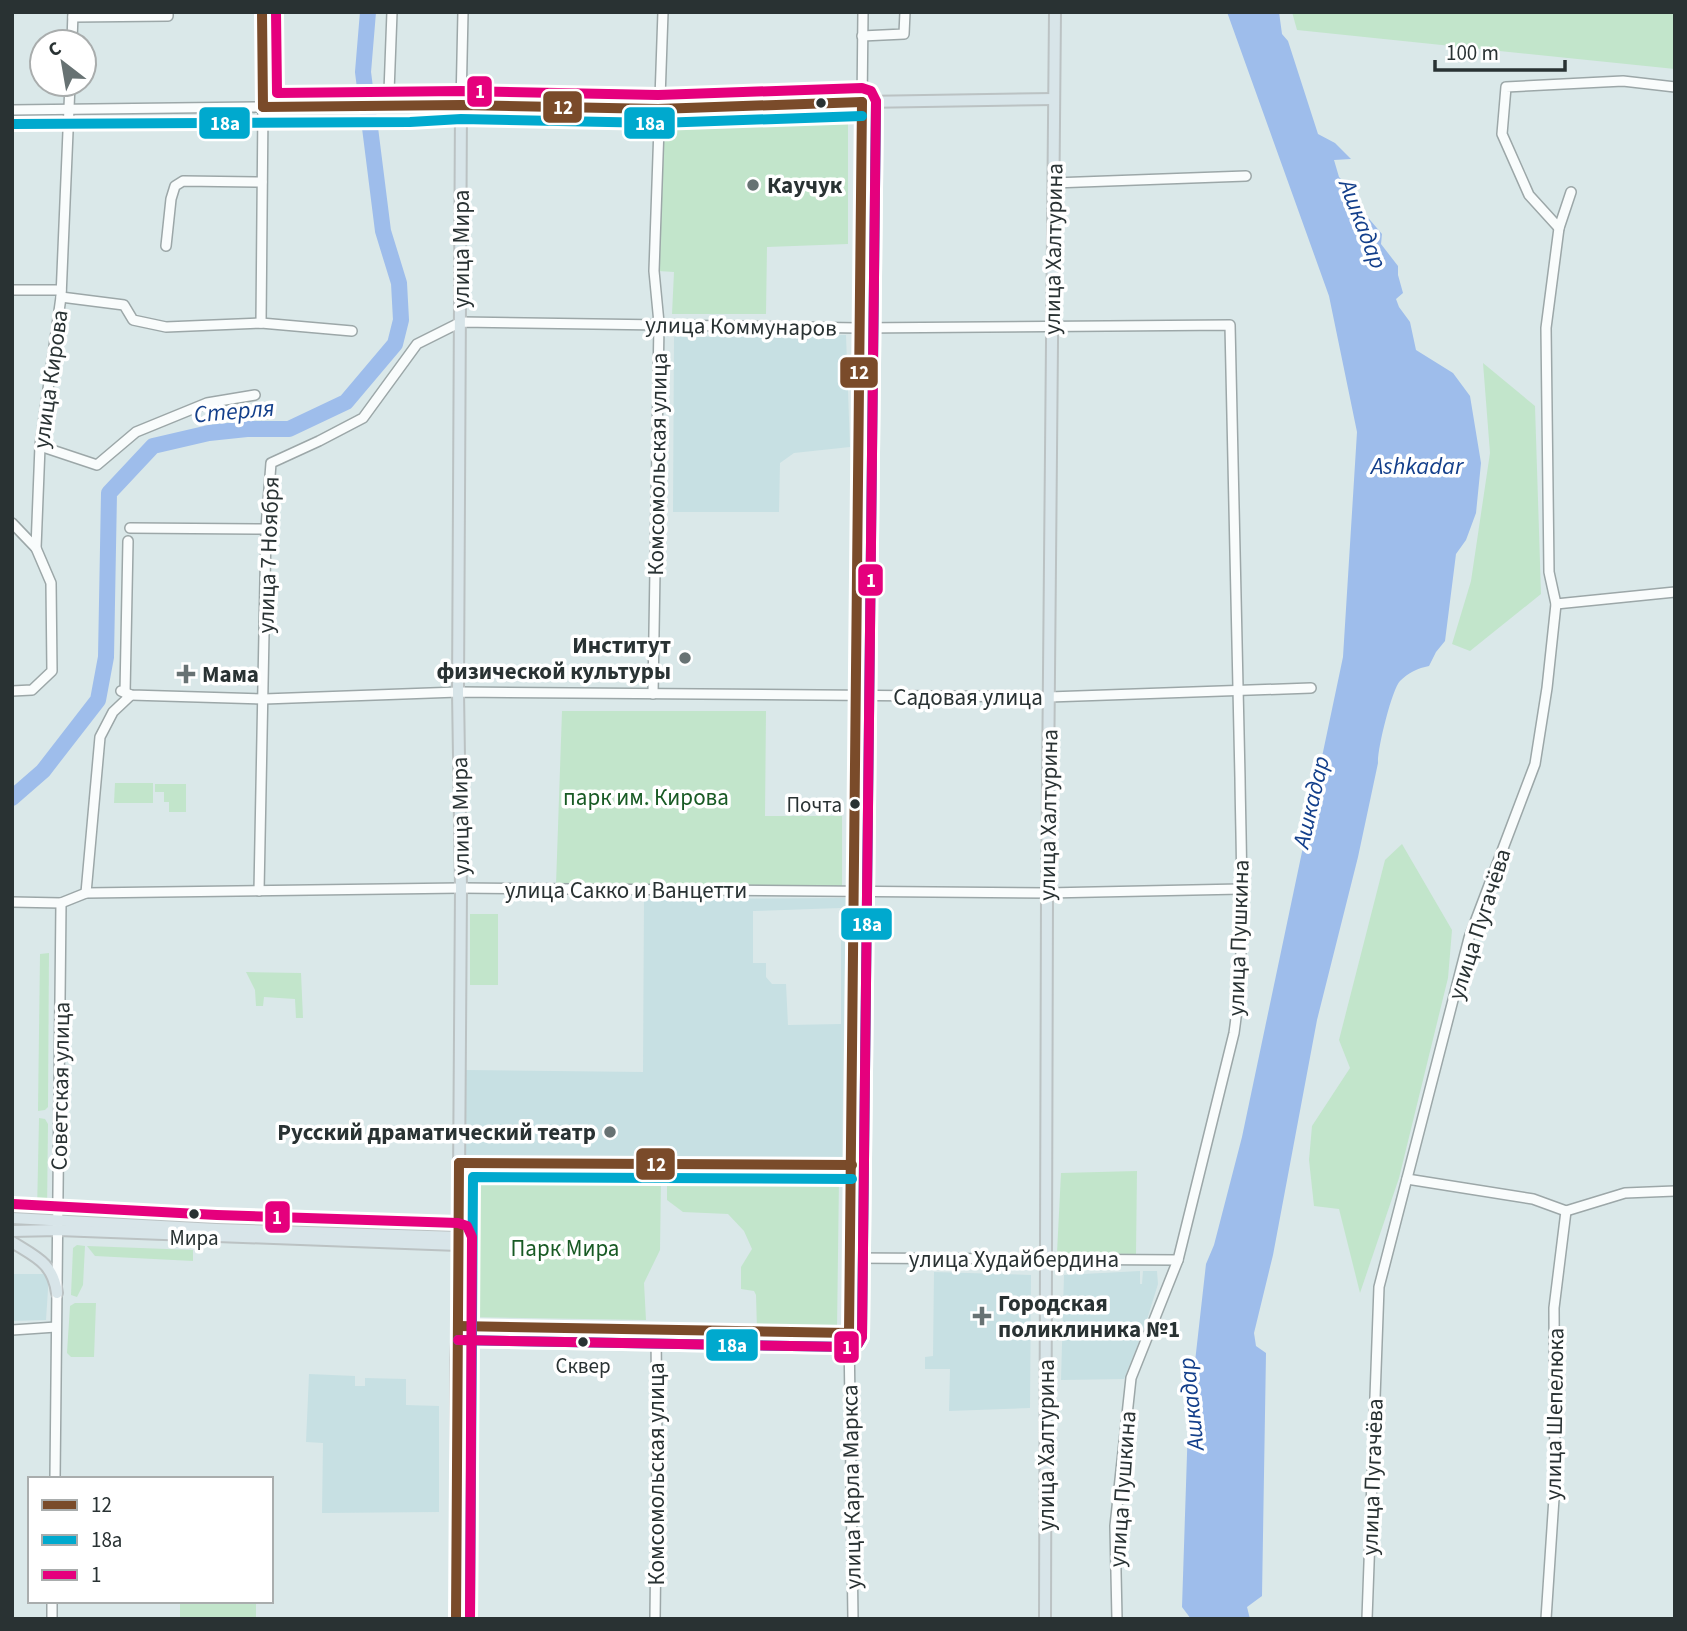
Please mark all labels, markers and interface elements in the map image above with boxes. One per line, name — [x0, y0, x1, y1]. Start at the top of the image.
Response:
north arrow — [28, 28, 98, 98]
scale bar — [1435, 28, 1564, 72]
text: С — [43, 35, 67, 64]
text: 100 m — [1446, 38, 1499, 68]
line badge: 1 — [466, 75, 493, 108]
text: 1 — [475, 79, 485, 106]
line badge: 12 — [542, 90, 583, 124]
text: 12 — [553, 95, 573, 122]
unlabelled marker — [814, 96, 828, 110]
line badge: 18а — [198, 106, 251, 140]
line badge: 18а — [623, 106, 676, 140]
text: 18а — [210, 111, 240, 138]
text: 18а — [635, 111, 665, 138]
street label: улица Халтурина — [1036, 163, 1071, 335]
place label: Каучук — [767, 169, 843, 202]
water label: Ашкадар — [1329, 172, 1396, 274]
marker: Каучук — [745, 177, 761, 193]
street label: улица Мира — [445, 190, 478, 308]
street label: улица Кирова — [24, 308, 77, 451]
street label: улица Коммунаров — [645, 308, 837, 345]
street label: Комсомольская улица — [639, 352, 676, 576]
line badge: 12 — [839, 356, 879, 389]
text: 12 — [849, 360, 869, 387]
water label: Стерля — [192, 391, 276, 432]
water label: Ashkadar — [1369, 449, 1465, 484]
street label: улица 7 Ноября — [249, 476, 288, 634]
line badge: 1 — [857, 563, 884, 597]
text: 1 — [866, 568, 876, 595]
place label: Институт физической культуры — [436, 629, 671, 688]
marker: Институт физической культуры — [677, 650, 693, 666]
place label: Мама — [202, 658, 259, 691]
marker: Мама — [176, 664, 196, 684]
street label: Садовая улица — [893, 681, 1043, 714]
street label: улица Халтурина — [1031, 729, 1066, 901]
water label: Ашкадар — [1283, 753, 1339, 853]
street label: улица Мира — [443, 756, 478, 876]
park label: парк им. Кирова — [563, 781, 729, 814]
place label: Почта — [787, 790, 842, 820]
marker: Почта — [848, 797, 862, 811]
street label: улица Пугачёва — [1439, 844, 1519, 1004]
street label: улица Пушкина — [1219, 859, 1258, 1017]
street label: улица Сакко и Ванцетти — [505, 874, 747, 907]
line badge: 18а — [840, 907, 893, 941]
text: 18а — [852, 912, 882, 939]
street label: Советская улица — [43, 1001, 78, 1171]
place label: Русский драматический театр — [277, 1116, 596, 1149]
marker: Русский драматический театр — [602, 1124, 618, 1140]
line badge: 12 — [635, 1147, 676, 1181]
text: 12 — [646, 1152, 666, 1179]
line badge: 1 — [264, 1200, 291, 1234]
text: 1 — [272, 1205, 282, 1232]
marker: Мира — [187, 1207, 201, 1221]
place label: Мира — [169, 1223, 219, 1253]
park label: Парк Мира — [511, 1232, 619, 1265]
street label: улица Худайбердина — [909, 1243, 1119, 1276]
place label: Городская поликлиника №1 — [998, 1287, 1180, 1346]
marker: Городская поликлиника №1 — [972, 1306, 992, 1326]
street label: улица Шепелюка — [1536, 1327, 1573, 1501]
line badge: 18а — [705, 1328, 759, 1362]
line badge: 1 — [833, 1330, 860, 1364]
text: 18а — [717, 1333, 747, 1360]
marker: Сквер — [576, 1335, 590, 1349]
text: 1 — [842, 1335, 852, 1362]
place label: Сквер — [555, 1351, 611, 1381]
water label: Ашкадар — [1169, 1356, 1214, 1454]
street label: улица Халтурина — [1030, 1359, 1063, 1531]
street label: Комсомольская улица — [640, 1362, 673, 1586]
street label: улица Карла Маркса — [833, 1384, 870, 1590]
street label: улица Пугачёва — [1353, 1398, 1392, 1556]
street label: улица Пушкина — [1101, 1410, 1144, 1568]
legend — [28, 1477, 273, 1603]
text: 12 — [91, 1490, 112, 1520]
text: 18а — [91, 1525, 122, 1555]
text: 1 — [91, 1560, 101, 1590]

